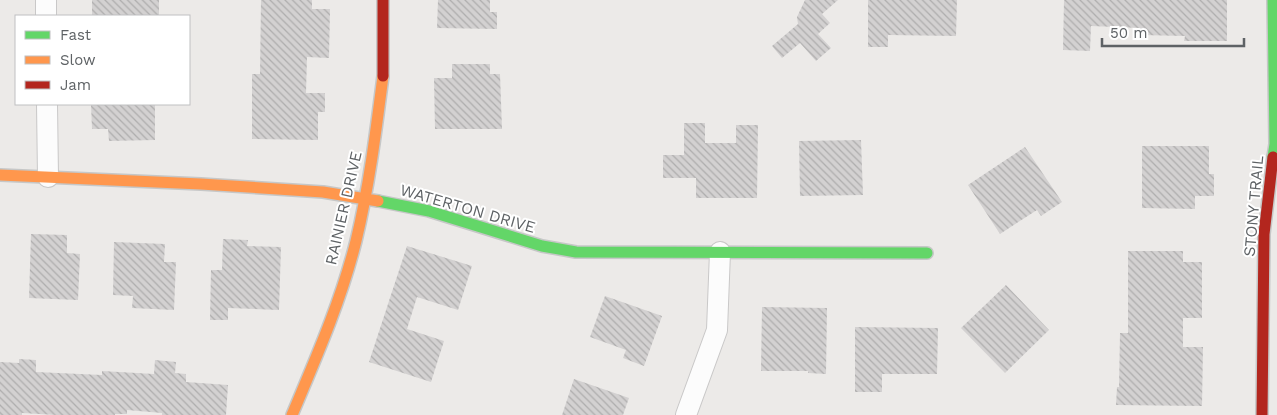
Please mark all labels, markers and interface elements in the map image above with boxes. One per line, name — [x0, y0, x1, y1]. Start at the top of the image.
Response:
legend — [15, 15, 190, 105]
scale bar — [1102, 15, 1244, 47]
text: 50 m — [1110, 24, 1147, 42]
text: Fast — [60, 26, 92, 44]
text: Slow — [60, 51, 96, 69]
text: Jam — [60, 76, 91, 94]
street label: RAINIER DRIVE — [321, 149, 366, 267]
street label: STONY TRAIL — [1240, 154, 1267, 257]
street label: WATERTON DRIVE — [398, 180, 538, 237]

